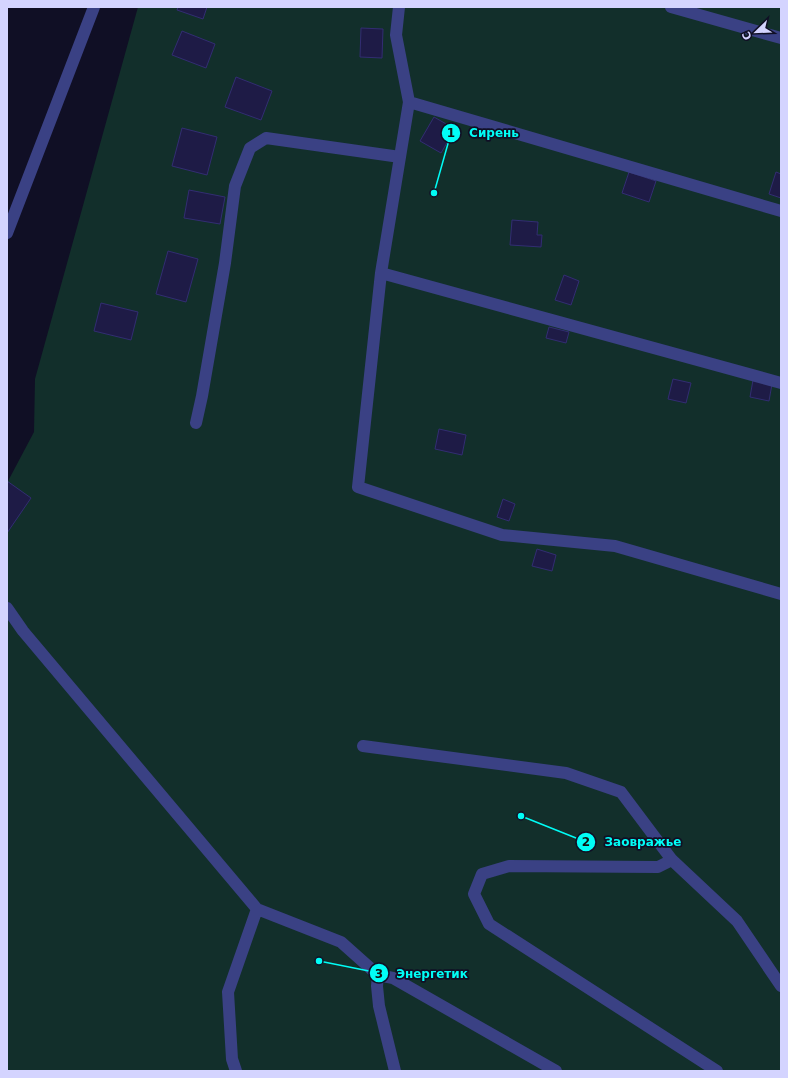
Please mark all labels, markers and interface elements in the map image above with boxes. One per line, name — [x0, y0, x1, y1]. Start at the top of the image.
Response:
north arrow — [736, 12, 776, 52]
text: С — [740, 29, 755, 42]
callout: Сирень — [441, 121, 527, 145]
text: 1 — [447, 126, 455, 140]
text: Сирень — [469, 126, 519, 140]
callout: Заовражье — [576, 830, 689, 854]
text: 2 — [582, 835, 590, 849]
text: Заовражье — [605, 835, 681, 849]
callout: Энергетик — [369, 961, 476, 985]
text: 3 — [375, 967, 383, 981]
text: Энергетик — [396, 967, 468, 981]

